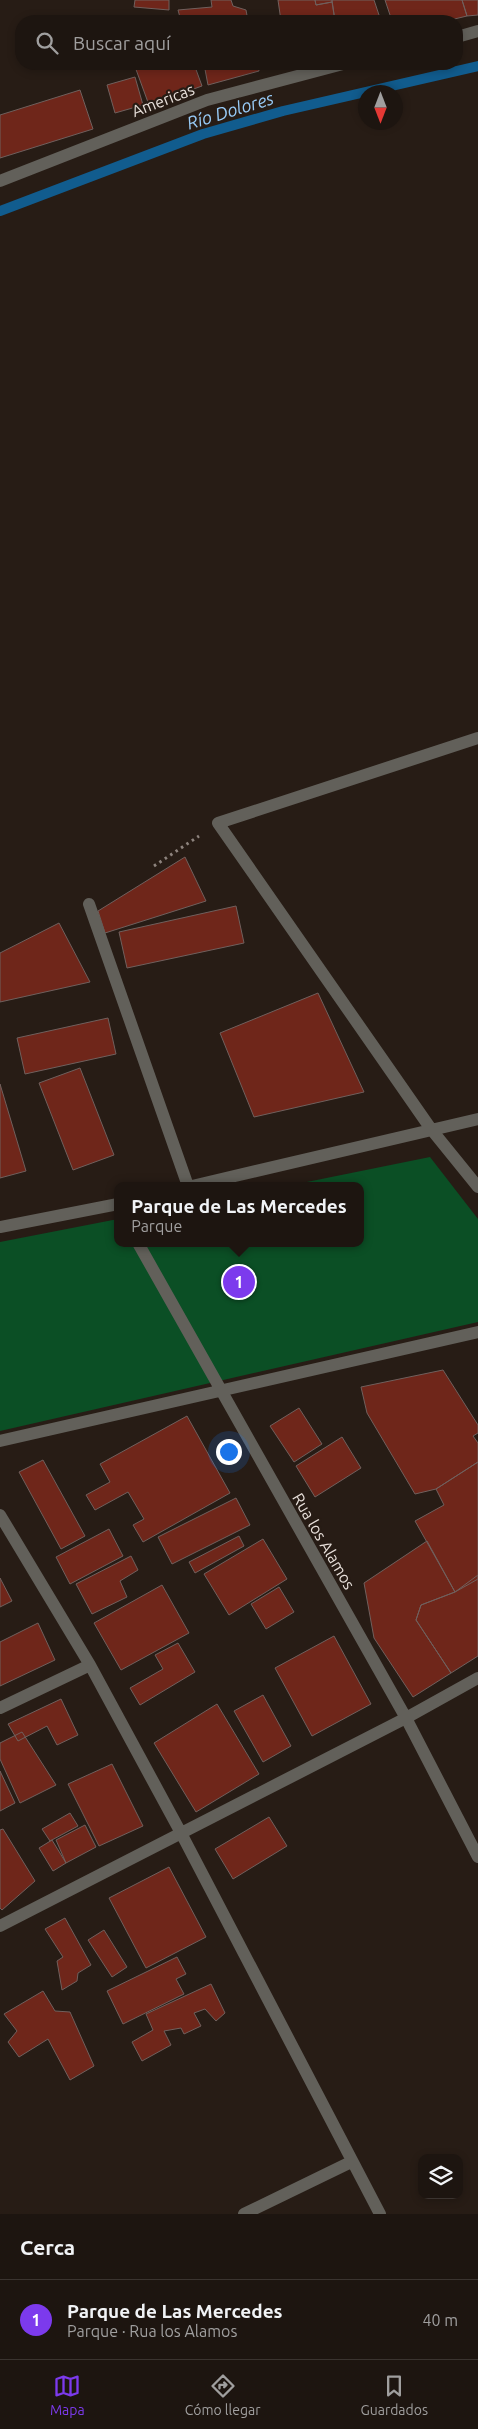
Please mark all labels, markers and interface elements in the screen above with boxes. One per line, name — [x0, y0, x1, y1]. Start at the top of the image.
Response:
search box — [15, 15, 463, 70]
icon: search — [33, 29, 61, 57]
text: Buscar aquí — [73, 32, 171, 54]
street label: Americas — [129, 80, 197, 120]
north arrow — [358, 85, 403, 130]
water label: Río Dolores — [184, 87, 276, 133]
popup — [114, 1182, 364, 1247]
text: Parque de Las Mercedes — [131, 1195, 347, 1217]
text: Parque — [131, 1217, 182, 1235]
pin: 1 — [223, 1263, 255, 1301]
your location — [216, 1439, 242, 1465]
street label: Rua los Alamos — [289, 1490, 359, 1592]
map controls — [418, 2154, 463, 2199]
button: layers — [418, 2154, 463, 2199]
text: Cerca — [20, 2235, 75, 2259]
text: Parque de Las Mercedes — [67, 2300, 283, 2322]
text: 1 — [31, 2311, 41, 2329]
text: 40 m — [422, 2311, 458, 2329]
text: Parque · Rua los Alamos — [67, 2322, 237, 2340]
tab: Mapa — [50, 2372, 85, 2418]
tab: Cómo llegar — [185, 2372, 260, 2418]
tab: Guardados — [360, 2372, 428, 2418]

